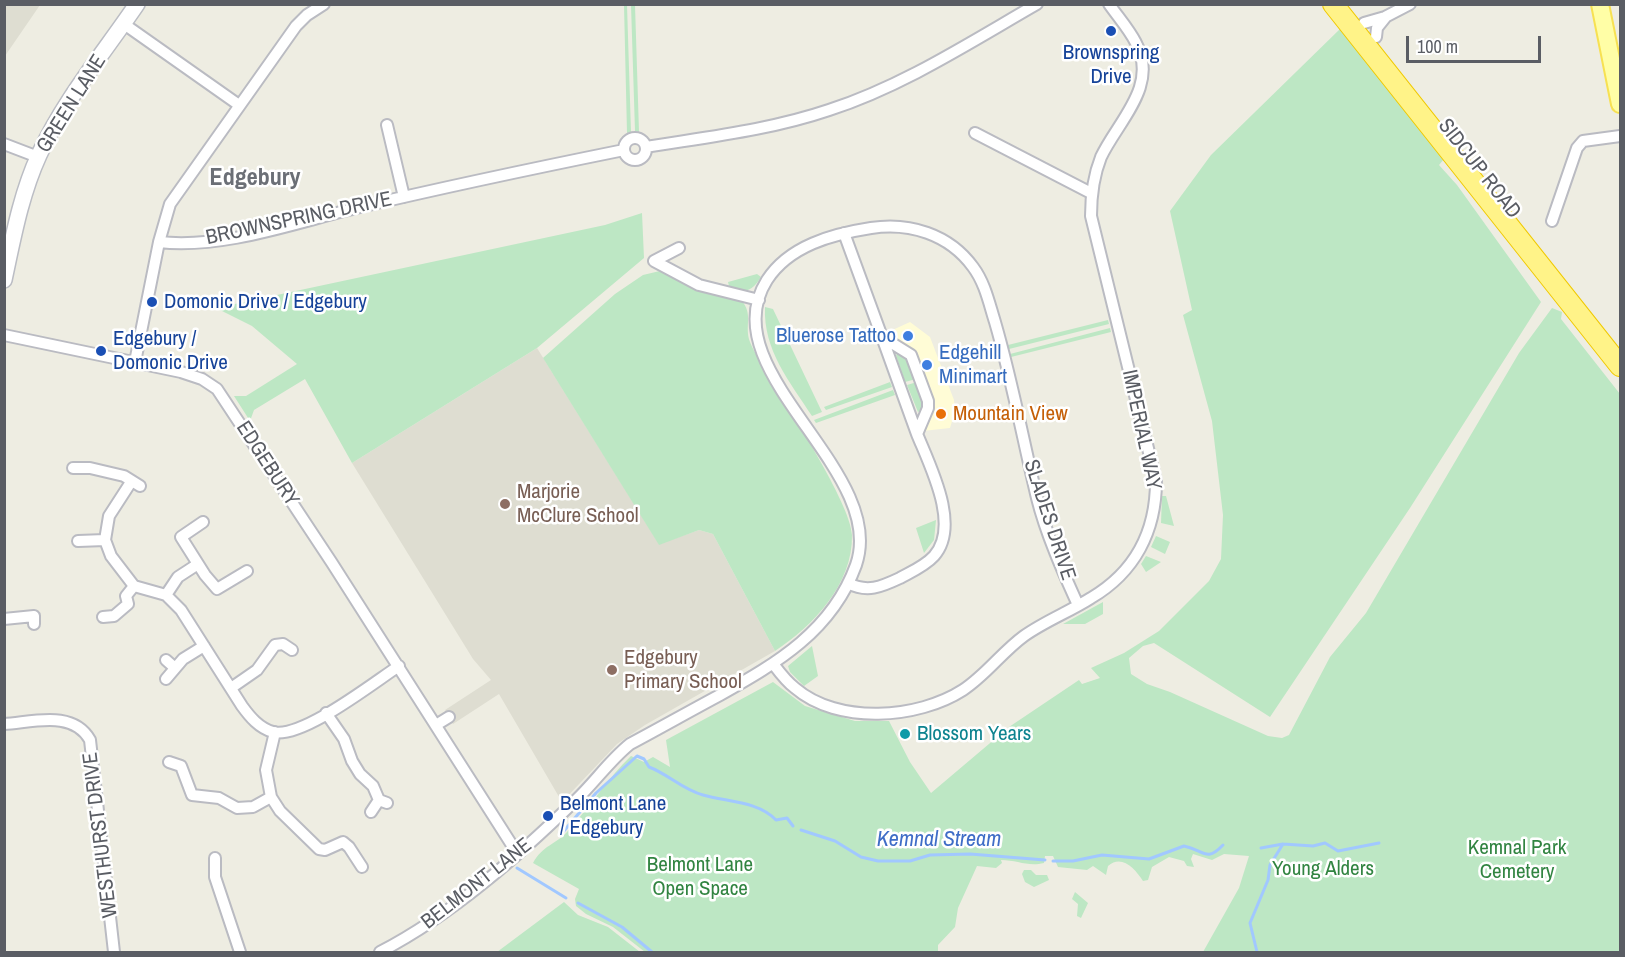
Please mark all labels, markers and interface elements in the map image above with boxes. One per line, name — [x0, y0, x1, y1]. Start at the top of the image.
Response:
marker: Brownspring Drive — [1104, 24, 1118, 38]
scale bar — [1409, 24, 1544, 62]
text: 100 m — [1417, 34, 1458, 59]
place label: Brownspring Drive — [1063, 40, 1159, 90]
street label: GREEN LANE — [32, 50, 112, 158]
street label: SIDCUP ROAD — [1432, 114, 1526, 224]
district label: Edgebury — [210, 165, 300, 193]
street label: BROWNSPRING DRIVE — [204, 187, 394, 251]
place label: Domonic Drive / Edgebury — [164, 289, 367, 315]
marker: Domonic Drive / Edgebury — [145, 295, 159, 309]
place label: Bluerose Tattoo — [776, 323, 896, 349]
place label: Edgebury / Domonic Drive — [113, 326, 228, 376]
marker: Bluerose Tattoo — [901, 329, 915, 343]
place label: Edgehill Minimart — [939, 340, 1007, 390]
marker: Edgebury / Domonic Drive — [94, 344, 108, 358]
marker: Edgehill Minimart — [920, 358, 934, 372]
street label: IMPERIAL WAY — [1116, 367, 1166, 493]
place label: Mountain View — [953, 401, 1068, 427]
marker: Mountain View — [934, 407, 948, 421]
street label: EDGEBURY — [230, 417, 304, 511]
street label: SLADES DRIVE — [1018, 456, 1080, 584]
place label: Marjorie McClure School — [517, 479, 639, 529]
marker: Marjorie McClure School — [498, 497, 512, 511]
place label: Edgebury Primary School — [624, 645, 742, 695]
marker: Edgebury Primary School — [605, 663, 619, 677]
place label: Blossom Years — [917, 721, 1031, 747]
marker: Blossom Years — [898, 727, 912, 741]
street label: WESTHURST DRIVE — [78, 751, 124, 919]
place label: Belmont Lane / Edgebury — [560, 791, 666, 841]
marker: Belmont Lane / Edgebury — [541, 809, 555, 823]
water label: Kemnal Stream — [877, 827, 1001, 853]
street label: BELMONT LANE — [417, 833, 537, 935]
park label: Kemnal Park Cemetery — [1468, 835, 1566, 885]
park label: Belmont Lane Open Space — [647, 852, 753, 902]
park label: Young Alders — [1272, 856, 1374, 882]

